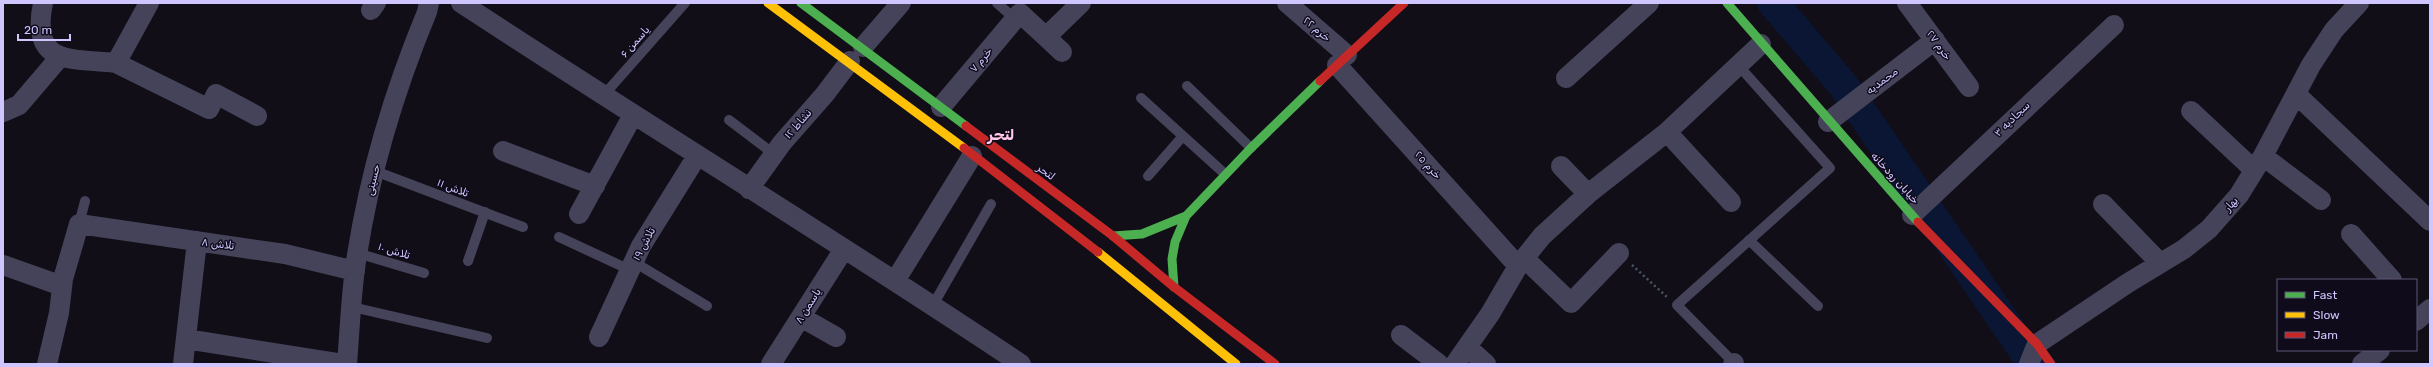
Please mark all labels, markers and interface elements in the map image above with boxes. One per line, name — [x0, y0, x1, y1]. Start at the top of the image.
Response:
street label: خرم ۲۲ — [1300, 14, 1334, 45]
scale bar — [18, 16, 70, 42]
text: 20 m — [24, 23, 52, 37]
street label: یاسمن ۶ — [618, 23, 652, 61]
street label: خرم ۲۷ — [1923, 28, 1954, 63]
street label: خرم ۷ — [967, 45, 996, 76]
street label: محمدیه — [1864, 65, 1900, 97]
street label: سجادیه ۳ — [1991, 99, 2033, 139]
street label: نشاط ۱۲ — [782, 106, 814, 142]
district label: لتحر — [986, 126, 1015, 144]
street label: خرم ۲۵ — [1411, 148, 1444, 183]
street label: خیابان رودخانه — [1867, 149, 1922, 208]
street label: لتحر — [1034, 160, 1058, 183]
street label: حسینی — [363, 163, 383, 197]
street label: تلاش ۱۱ — [435, 176, 471, 200]
street label: بهار — [2220, 194, 2241, 215]
street label: تلاش ۱۹ — [630, 225, 658, 263]
street label: تلاش ۸ — [201, 235, 235, 253]
street label: تلاش ۱۰ — [376, 240, 412, 262]
legend — [2277, 279, 2417, 351]
street label: یاسمن ۸ — [792, 286, 824, 326]
text: Fast — [2313, 288, 2337, 302]
text: Slow — [2313, 308, 2340, 322]
text: Jam — [2313, 328, 2338, 342]

